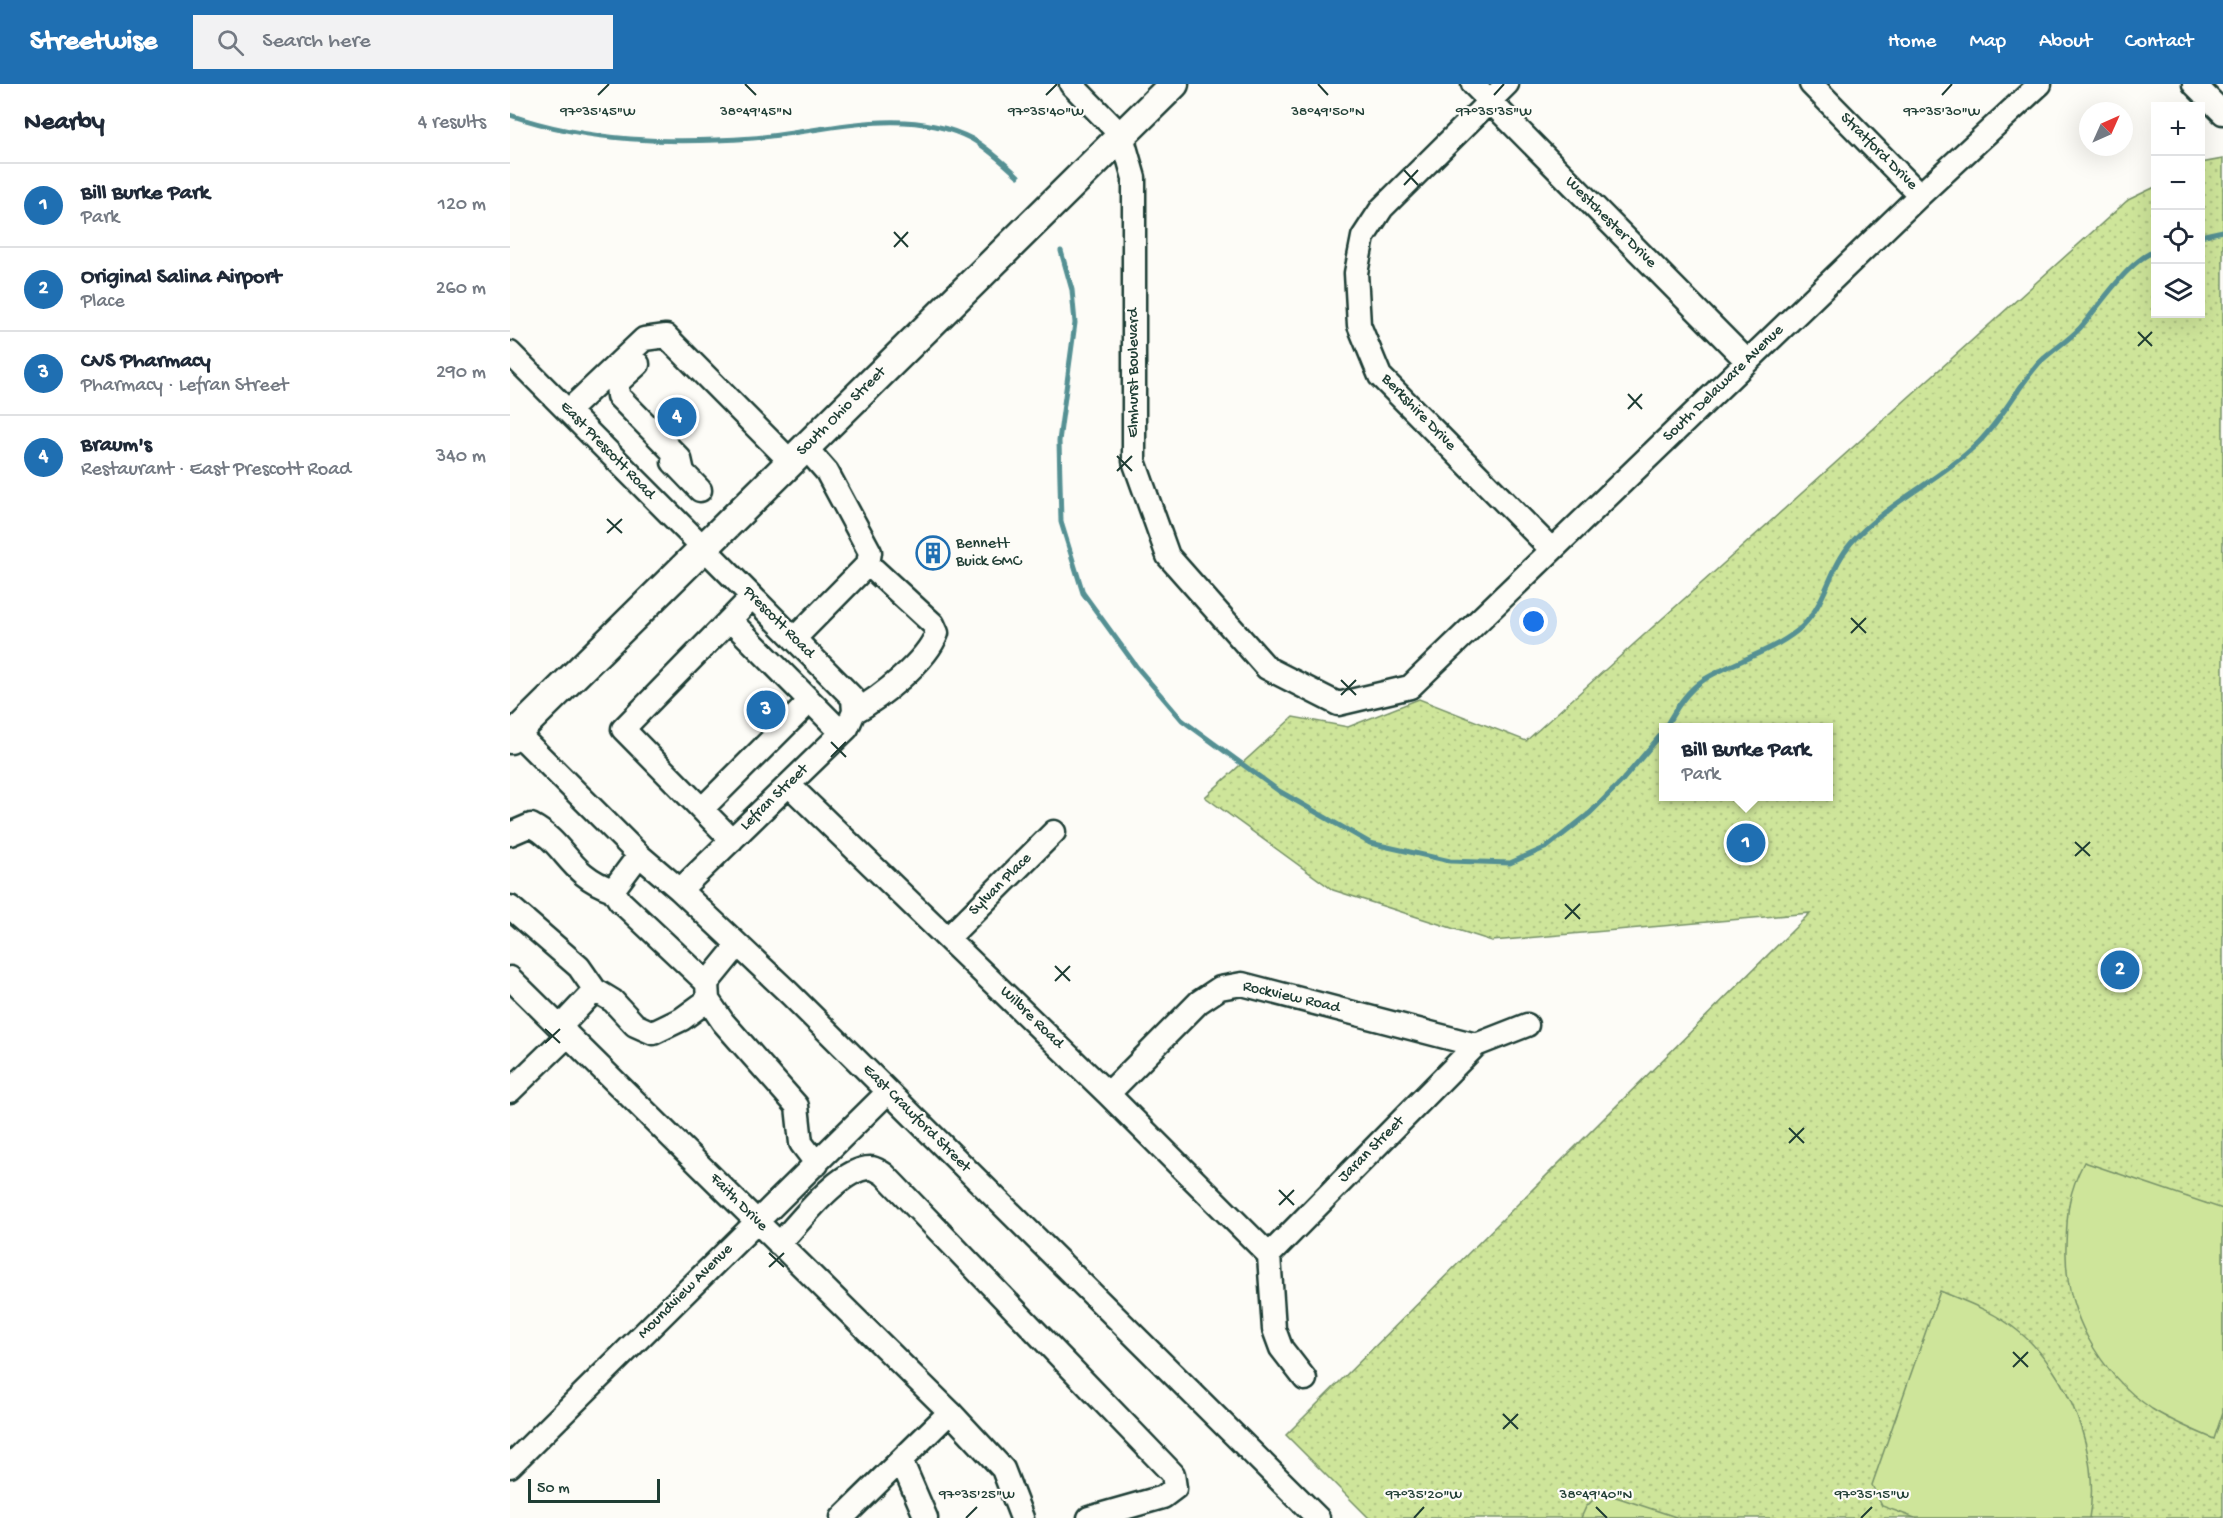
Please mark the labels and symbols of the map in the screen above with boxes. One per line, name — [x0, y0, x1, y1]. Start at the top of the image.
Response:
north arrow — [2079, 102, 2133, 156]
text: 97°35'45"W — [559, 103, 636, 121]
text: 38°49'45"N — [719, 103, 792, 121]
text: 97°35'40"W — [1007, 103, 1084, 121]
text: 38°49'50"N — [1290, 103, 1365, 121]
text: 97°35'35"W — [1455, 103, 1532, 121]
text: 97°35'30"W — [1903, 103, 1981, 121]
street label: Stratford Drive — [1835, 109, 1921, 195]
street label: Westchester Drive — [1560, 173, 1660, 273]
street label: Elmhurst Boulevard — [1125, 307, 1144, 438]
street label: South Delaware Avenue — [1660, 321, 1789, 447]
street label: South Ohio Street — [793, 362, 892, 461]
street label: Berkshire Drive — [1376, 370, 1460, 456]
pin: 4 — [658, 394, 696, 440]
street label: East Prescott Road — [555, 398, 660, 505]
building icon: Bennett Buick GMC — [915, 535, 951, 571]
place label: Bennett Buick GMC — [955, 535, 1023, 572]
street label: Prescott Road — [737, 582, 819, 664]
your location — [1519, 607, 1548, 636]
pin: 3 — [746, 688, 786, 732]
street label: Lefran Street — [737, 760, 814, 835]
pin: 1 — [1726, 820, 1766, 866]
street label: Sylvan Place — [966, 849, 1037, 920]
pin: 2 — [2100, 948, 2140, 992]
street label: Rockview Road — [1241, 978, 1343, 1019]
street label: Wilbre Road — [995, 983, 1068, 1054]
street label: East Crawford Street — [858, 1061, 975, 1178]
street label: Jaran Street — [1335, 1112, 1410, 1187]
street label: Faith Drive — [704, 1169, 772, 1237]
street label: Moundview Avenue — [634, 1240, 738, 1344]
scale bar — [528, 1476, 660, 1504]
text: 97°35'25"W — [938, 1486, 1015, 1504]
text: 97°35'20"W — [1385, 1486, 1462, 1504]
text: 38°49'40"N — [1559, 1486, 1633, 1504]
text: 97°35'15"W — [1834, 1486, 1909, 1504]

